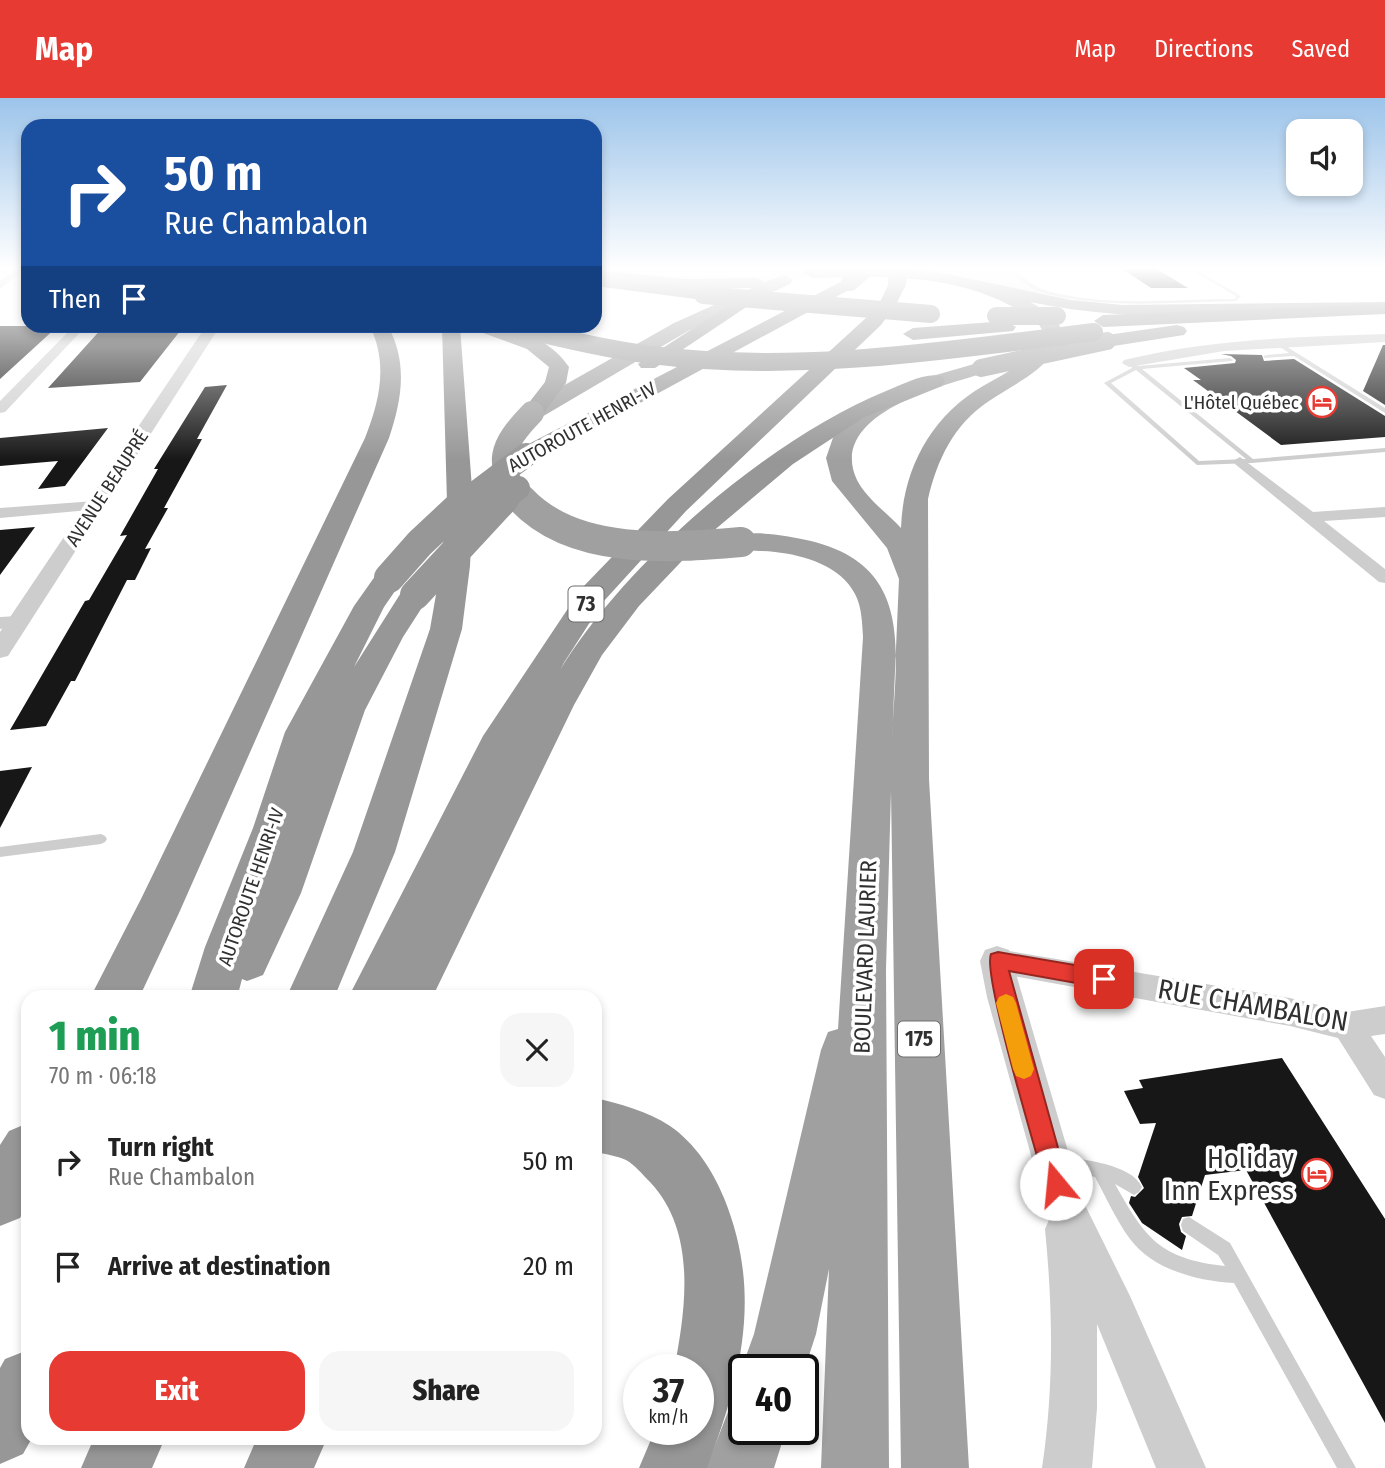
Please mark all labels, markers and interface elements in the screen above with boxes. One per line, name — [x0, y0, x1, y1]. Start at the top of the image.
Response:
text: Map — [35, 29, 93, 69]
text: Map — [1075, 35, 1116, 63]
text: Directions — [1154, 35, 1253, 63]
text: Saved — [1291, 35, 1350, 63]
map controls — [1286, 119, 1363, 196]
button: sound — [1286, 119, 1363, 196]
text: 50 m — [164, 144, 262, 203]
icon: right — [49, 147, 140, 238]
text: Rue Chambalon — [164, 204, 369, 242]
icon: arrive — [115, 280, 153, 318]
text: Then — [49, 284, 101, 315]
street label: AUTOROUTE HENRI-IV — [504, 377, 660, 477]
hotel icon: L'Hôtel Québec — [1305, 385, 1339, 419]
place label: L'Hôtel Québec — [1183, 391, 1299, 414]
street label: AVENUE BEAUPRÉ — [61, 426, 153, 550]
road number: 73 — [568, 587, 604, 622]
street label: AUTOROUTE HENRI-IV — [213, 805, 289, 969]
street label: BOULEVARD LAURIER — [848, 859, 882, 1054]
pin — [1074, 949, 1134, 1009]
icon: arrive — [1085, 960, 1123, 998]
street label: RUE CHAMBALON — [1155, 972, 1351, 1038]
text: 1 min — [49, 1011, 140, 1061]
button: close — [500, 1013, 574, 1087]
road number: 175 — [898, 1021, 940, 1056]
text: 70 m · 06:18 — [49, 1062, 157, 1090]
text: Turn right — [108, 1132, 214, 1163]
place label: Holiday Inn Express — [1164, 1142, 1294, 1207]
icon: right — [49, 1143, 87, 1181]
text: 50 m — [522, 1146, 574, 1177]
position arrow — [1019, 1147, 1093, 1221]
hotel icon: Holiday Inn Express — [1300, 1157, 1334, 1191]
text: Rue Chambalon — [108, 1163, 255, 1191]
icon: arrive — [49, 1248, 87, 1286]
text: Arrive at destination — [108, 1251, 331, 1282]
text: 20 m — [523, 1251, 574, 1282]
button: Exit — [49, 1351, 305, 1431]
button: Share — [319, 1351, 574, 1431]
speed limit sign: 40 — [728, 1354, 819, 1445]
text: 37 — [653, 1369, 684, 1411]
text: km/h — [648, 1406, 689, 1428]

